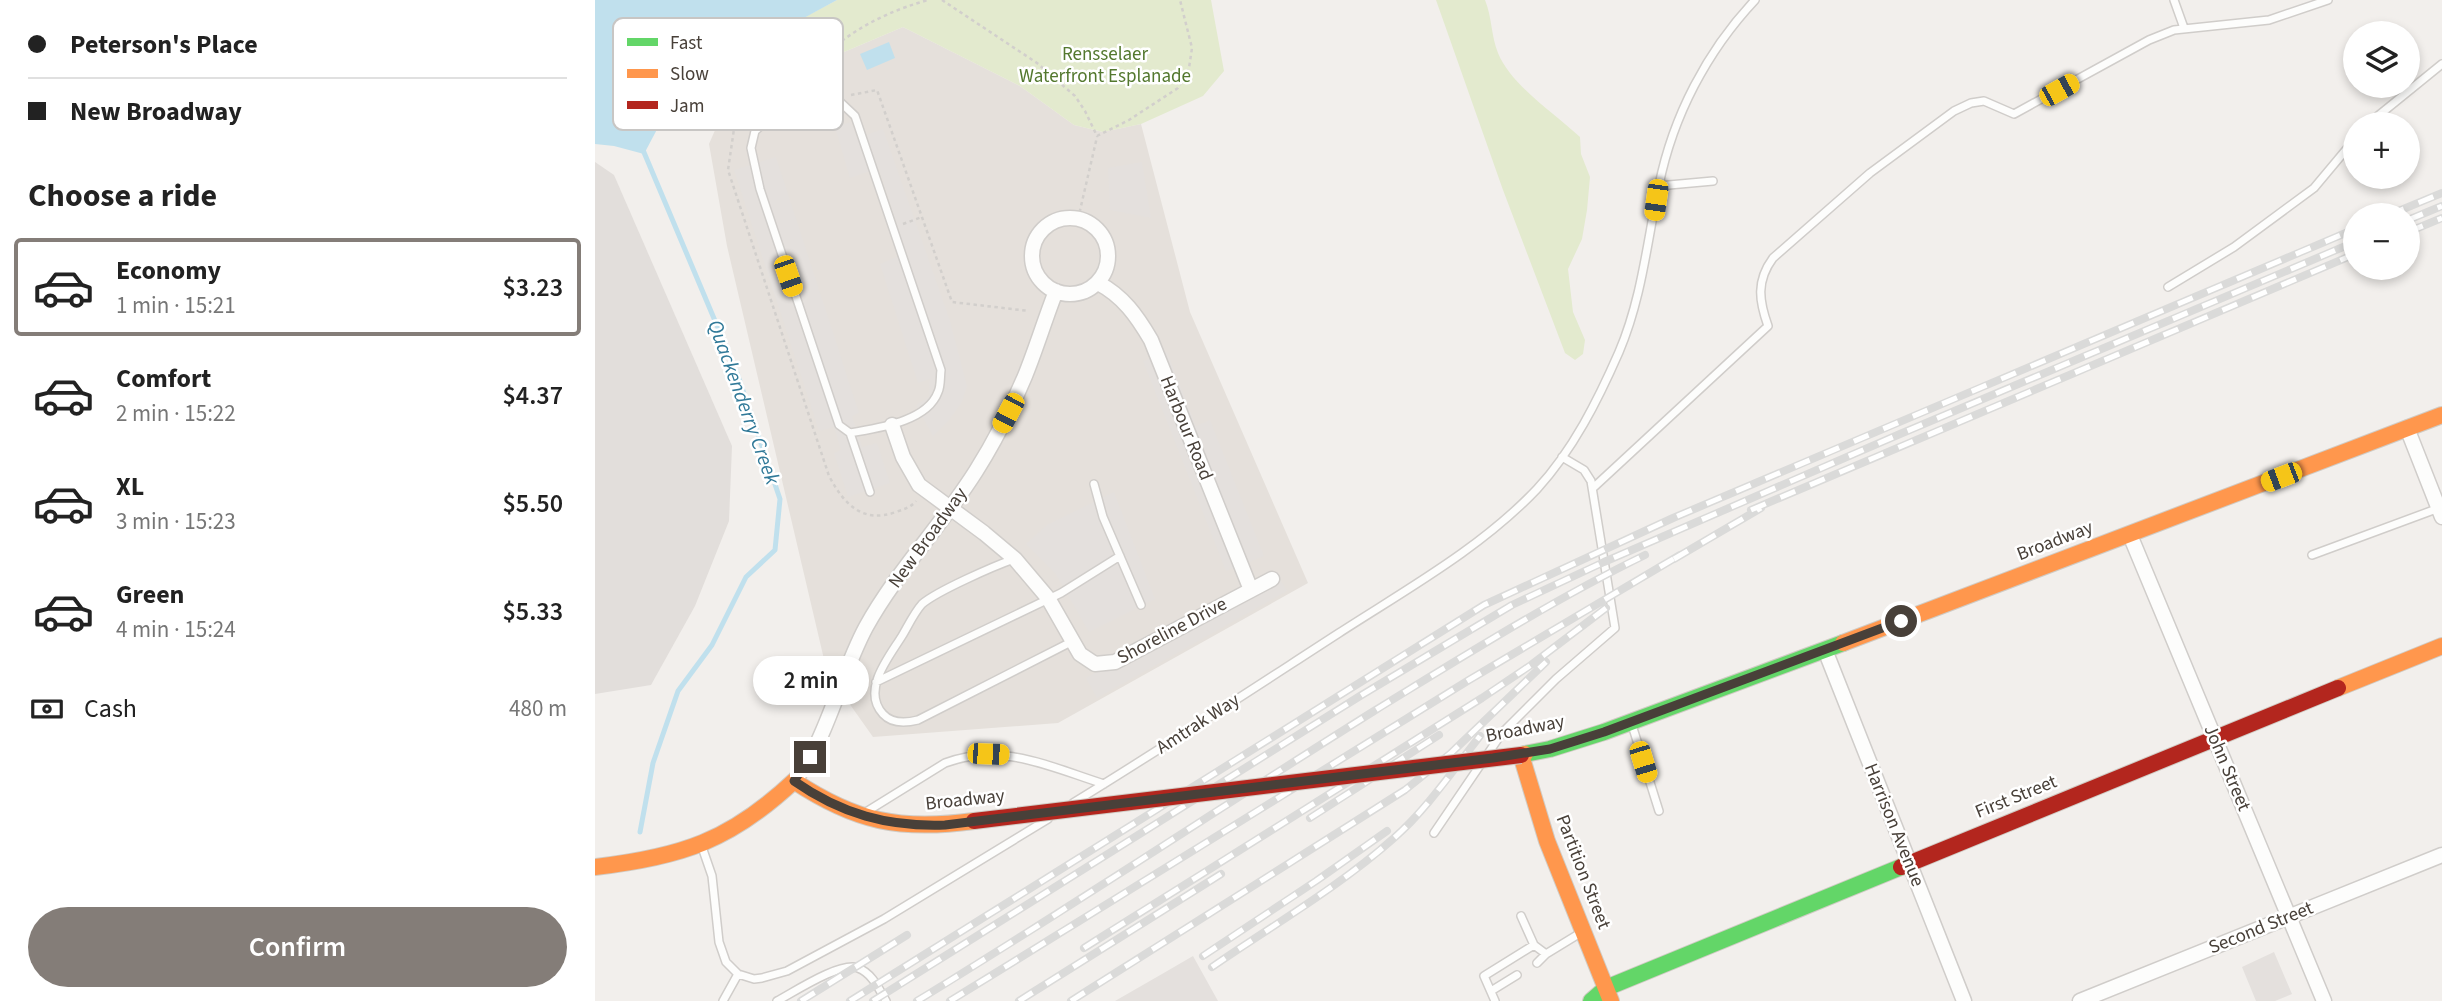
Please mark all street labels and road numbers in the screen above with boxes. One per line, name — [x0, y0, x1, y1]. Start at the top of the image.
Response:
street label: Harbour Road — [1153, 372, 1219, 484]
street label: New Broadway — [882, 482, 974, 594]
street label: Broadway — [2013, 514, 2097, 568]
street label: Shoreline Drive — [1112, 591, 1232, 671]
street label: Amtrak Way — [1151, 687, 1245, 761]
street label: Broadway — [1483, 708, 1567, 750]
street label: John Street — [2197, 721, 2258, 816]
street label: Harrison Avenue — [1857, 759, 1931, 891]
street label: First Street — [1971, 768, 2061, 826]
street label: Broadway — [924, 782, 1006, 818]
street label: Partition Street — [1549, 811, 1617, 934]
street label: Second Street — [2205, 895, 2318, 961]

